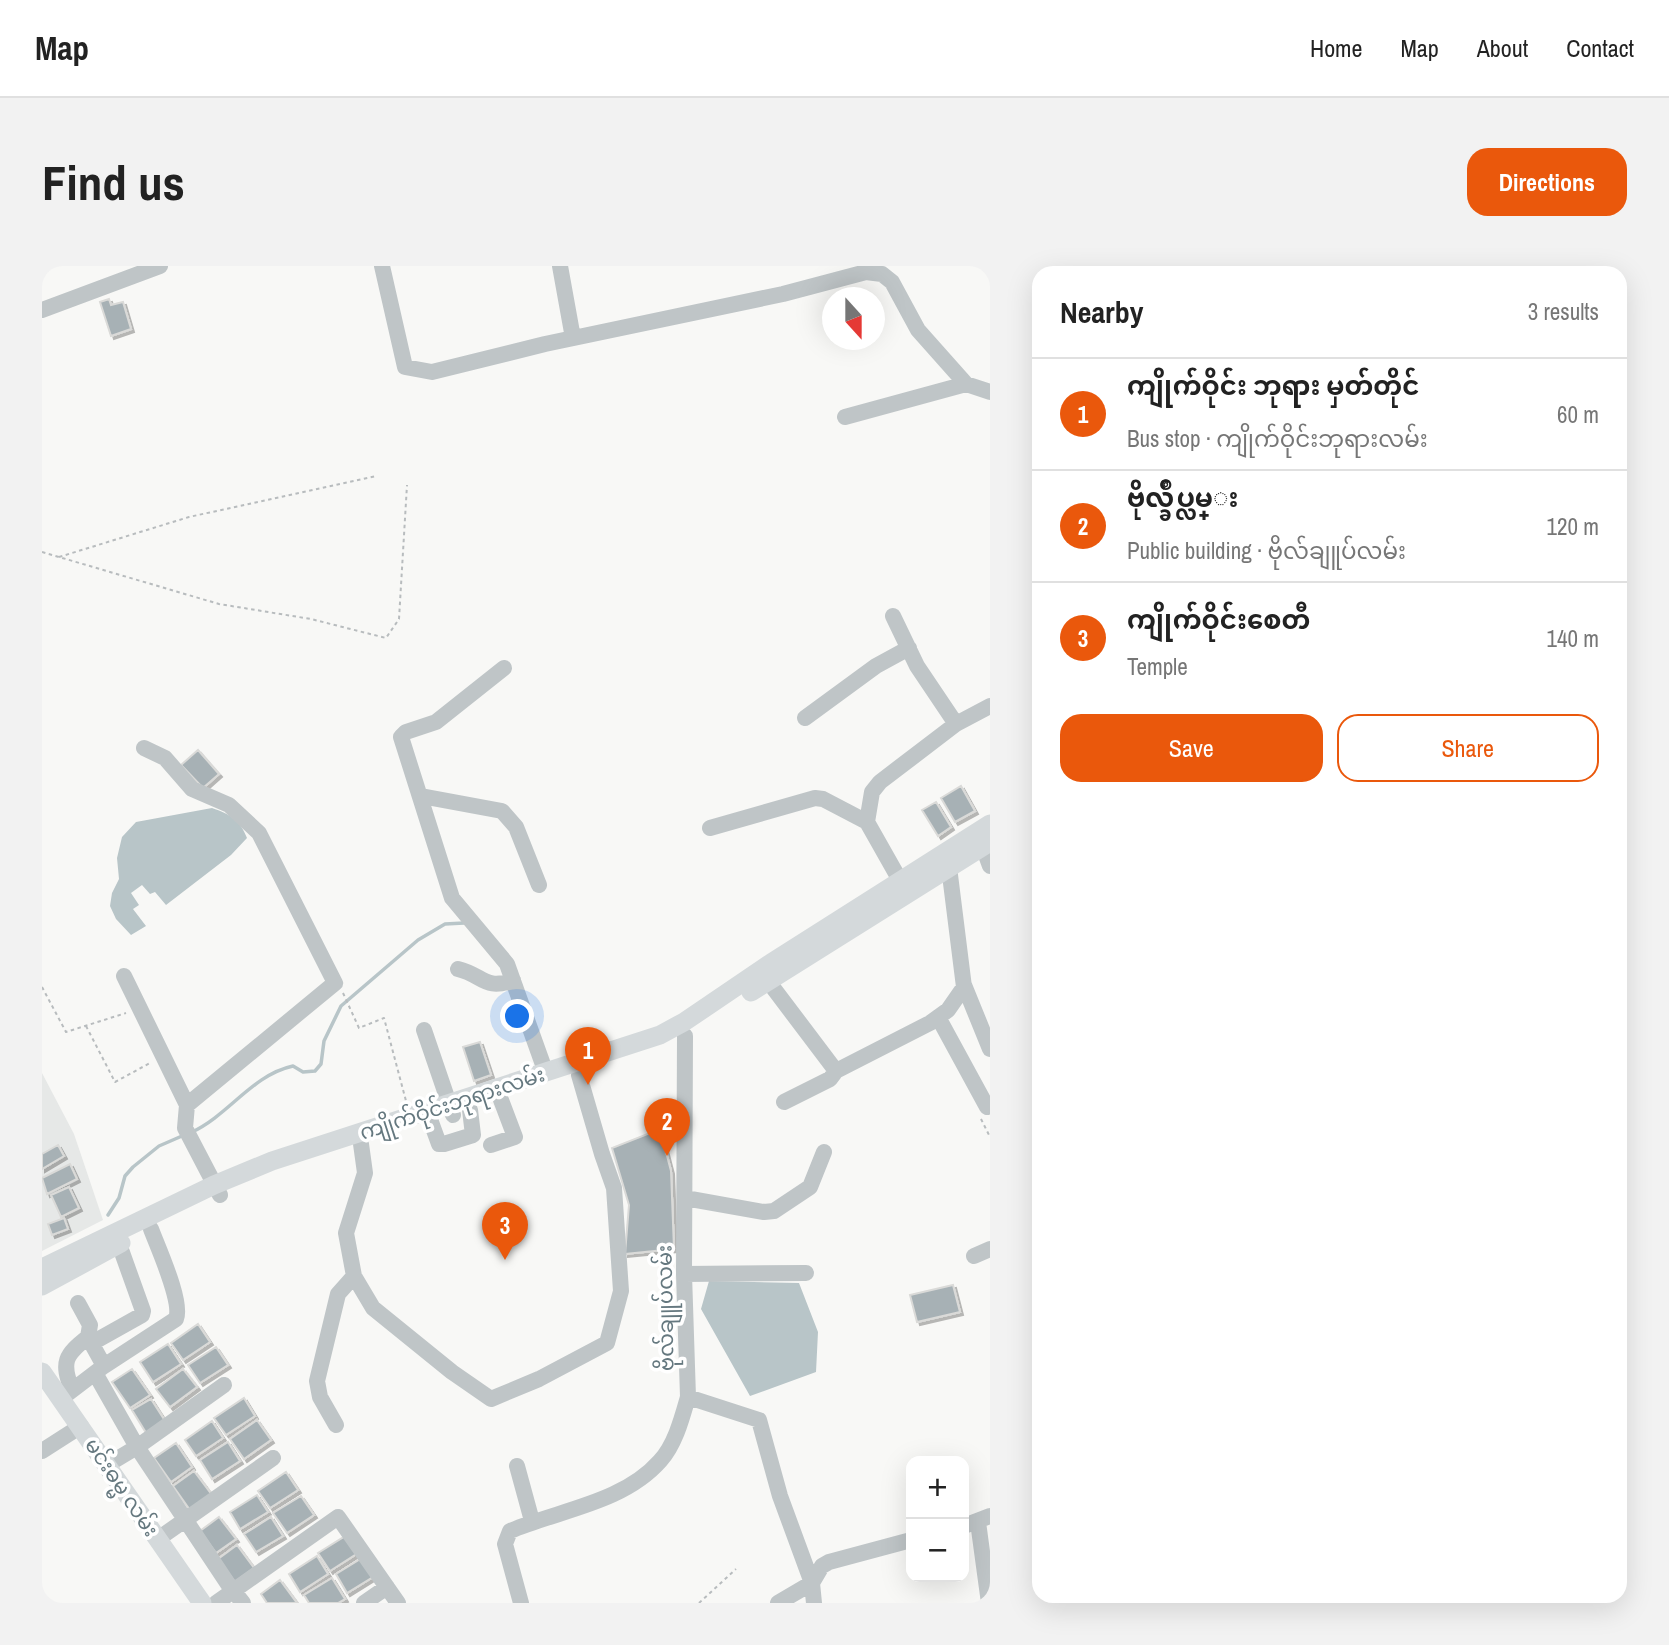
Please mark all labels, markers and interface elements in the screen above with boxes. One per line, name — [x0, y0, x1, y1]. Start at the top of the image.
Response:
text: Map — [35, 26, 89, 70]
text: Home — [1310, 32, 1362, 64]
text: Map — [1400, 32, 1439, 64]
text: About — [1477, 32, 1528, 64]
text: Contact — [1566, 32, 1634, 64]
button: Directions — [1467, 148, 1627, 216]
text: Find us — [42, 149, 185, 215]
north arrow — [822, 287, 885, 350]
text: Nearby — [1060, 292, 1143, 332]
text: 3 results — [1528, 296, 1599, 327]
text: ကျိုက်ဝိုင်း ဘုရား မှတ်တိုင် — [1127, 368, 1419, 403]
text: 1 — [1078, 399, 1088, 430]
text: 60 m — [1557, 399, 1599, 430]
text: Bus stop · ကျိုက်ဝိုင်းဘုရားလမ်း — [1127, 423, 1428, 454]
text: ဗိုလ္ခ်ဳပ္လမ္း — [1127, 480, 1238, 515]
text: 2 — [1078, 511, 1088, 542]
text: 120 m — [1547, 511, 1599, 542]
text: Public building · ဗိုလ်ချူပ်လမ်း — [1127, 535, 1406, 566]
text: ကျိုက်ဝိုင်းစေတီ — [1127, 602, 1310, 637]
text: 3 — [1078, 623, 1088, 654]
text: 140 m — [1547, 623, 1599, 654]
text: Temple — [1127, 651, 1188, 682]
button: Save — [1060, 714, 1323, 782]
button: Share — [1337, 714, 1599, 782]
your location — [500, 999, 534, 1033]
pin: 1 — [565, 1027, 611, 1085]
street label: ကျိုက်ဝိုင်းဘုရားလမ်း — [355, 1058, 550, 1150]
pin: 2 — [644, 1098, 690, 1156]
pin: 3 — [482, 1202, 528, 1260]
street label: ဗိုလ်ချူပ်လမ်း — [648, 1244, 685, 1371]
street label: မင်းဓမ္မ လမ်း — [75, 1431, 167, 1544]
map controls — [906, 1456, 969, 1582]
button: + — [906, 1456, 969, 1519]
button: − — [906, 1519, 969, 1582]

